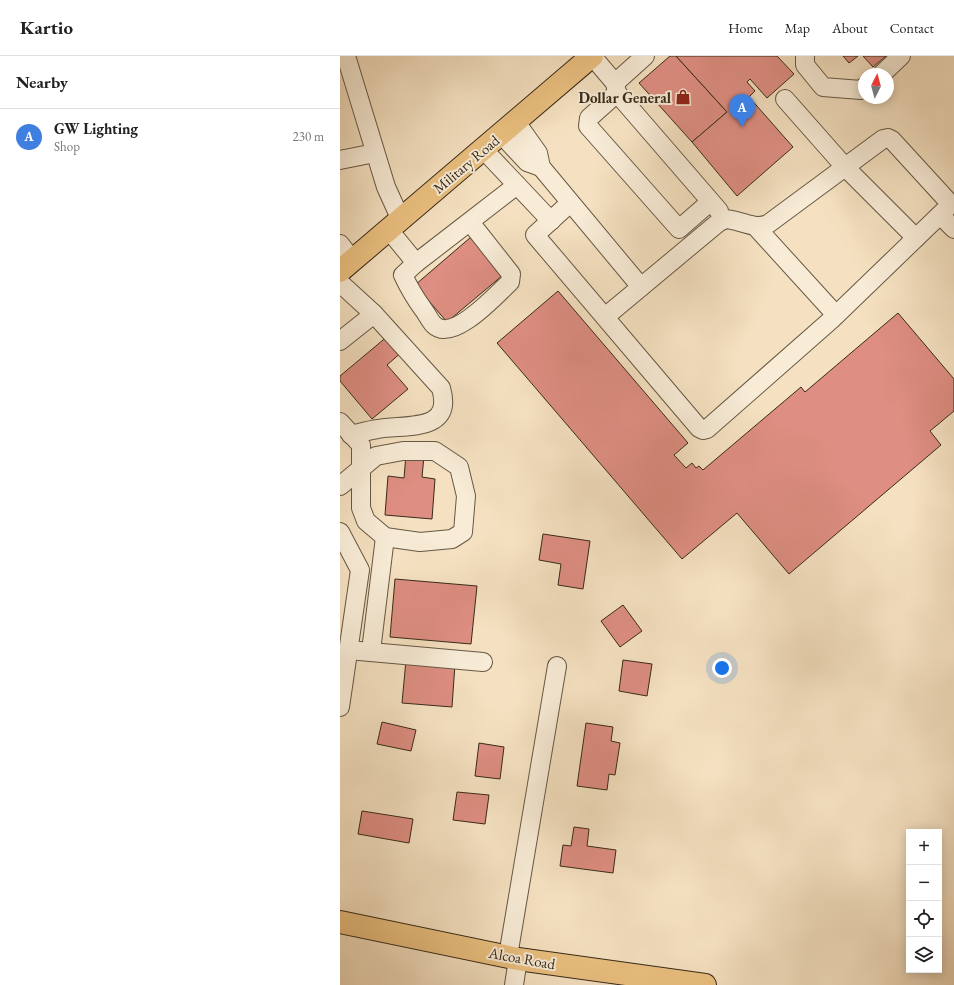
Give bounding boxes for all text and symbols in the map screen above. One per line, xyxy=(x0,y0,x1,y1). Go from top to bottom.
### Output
text: Kartio xyxy=(20,15,73,40)
text: Home xyxy=(728,19,763,37)
text: Map xyxy=(785,19,810,37)
text: About xyxy=(832,19,868,37)
text: Contact xyxy=(890,19,934,37)
north arrow xyxy=(858,68,894,104)
text: Nearby xyxy=(16,71,68,93)
place label: Dollar General xyxy=(578,88,672,107)
shop icon: Dollar General xyxy=(674,88,692,106)
pin: A xyxy=(729,94,755,127)
text: GW Lighting xyxy=(54,119,138,138)
text: A xyxy=(24,128,34,145)
text: 230 m xyxy=(293,128,324,145)
street label: Military Road xyxy=(429,130,503,197)
text: Shop xyxy=(54,138,80,155)
your location xyxy=(712,658,732,678)
map controls xyxy=(906,829,942,973)
button: + xyxy=(906,829,942,865)
button: − xyxy=(906,865,942,901)
button: locate xyxy=(906,901,942,937)
button: layers xyxy=(906,937,942,973)
street label: Alcoa Road xyxy=(486,943,557,973)

